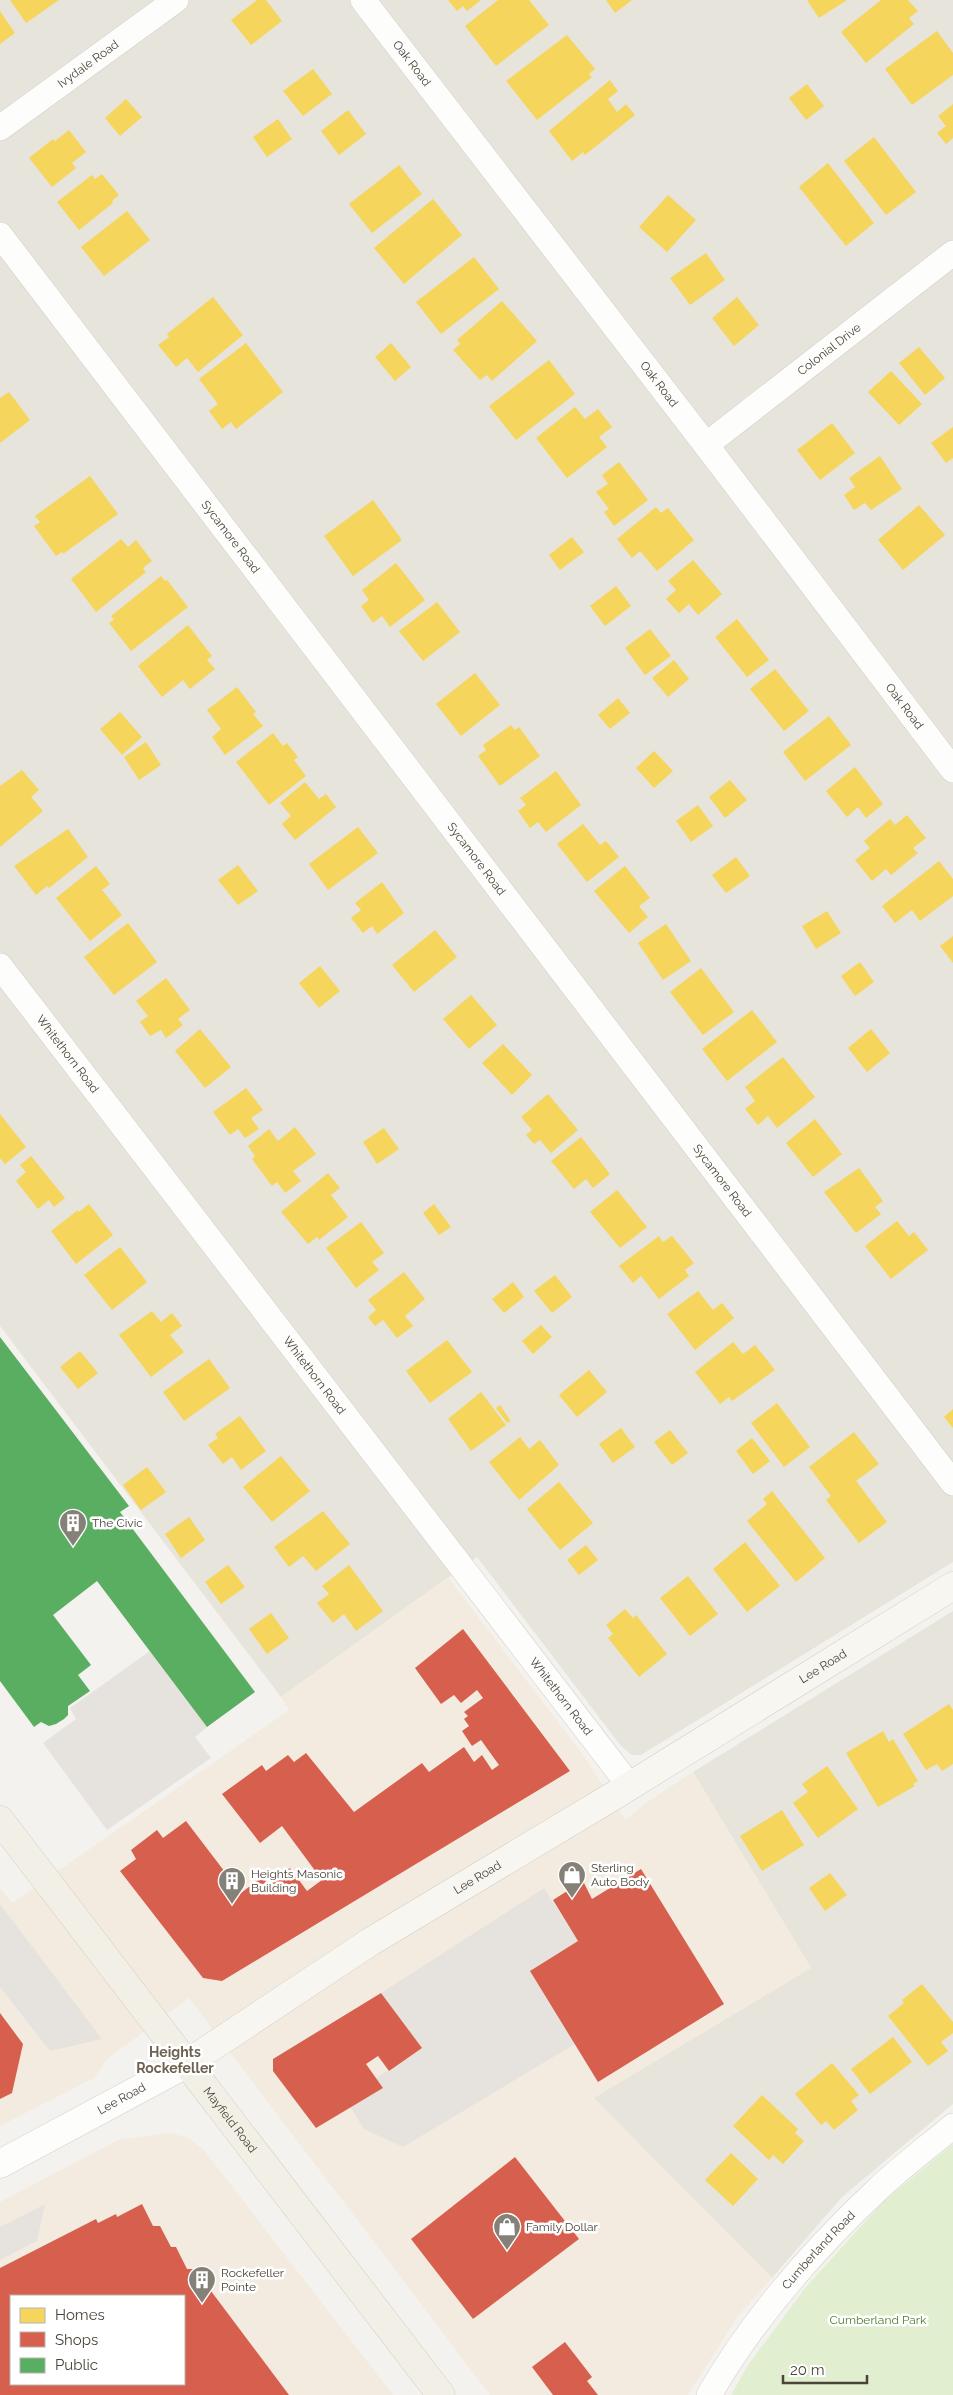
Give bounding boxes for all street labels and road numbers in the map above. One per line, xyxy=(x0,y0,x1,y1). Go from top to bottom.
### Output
street label: Ivydale Road xyxy=(55,37,121,91)
street label: Oak Road xyxy=(390,38,434,89)
street label: Colonial Drive xyxy=(795,320,864,378)
street label: Oak Road xyxy=(637,359,681,410)
street label: Sycamore Road xyxy=(198,498,263,576)
street label: Oak Road xyxy=(883,681,926,732)
street label: Sycamore Road xyxy=(444,820,509,898)
street label: Whitethorn Road xyxy=(33,1012,102,1096)
street label: Sycamore Road xyxy=(690,1142,754,1220)
street label: Whitethorn Road xyxy=(280,1334,349,1417)
street label: Lee Road xyxy=(797,1647,849,1686)
street label: Whitethorn Road xyxy=(527,1655,595,1738)
street label: Lee Road xyxy=(451,1858,504,1897)
street label: Lee Road xyxy=(95,2080,148,2117)
street label: Mayfield Road xyxy=(200,2084,260,2156)
street label: Cumberland Road xyxy=(779,2208,858,2292)

